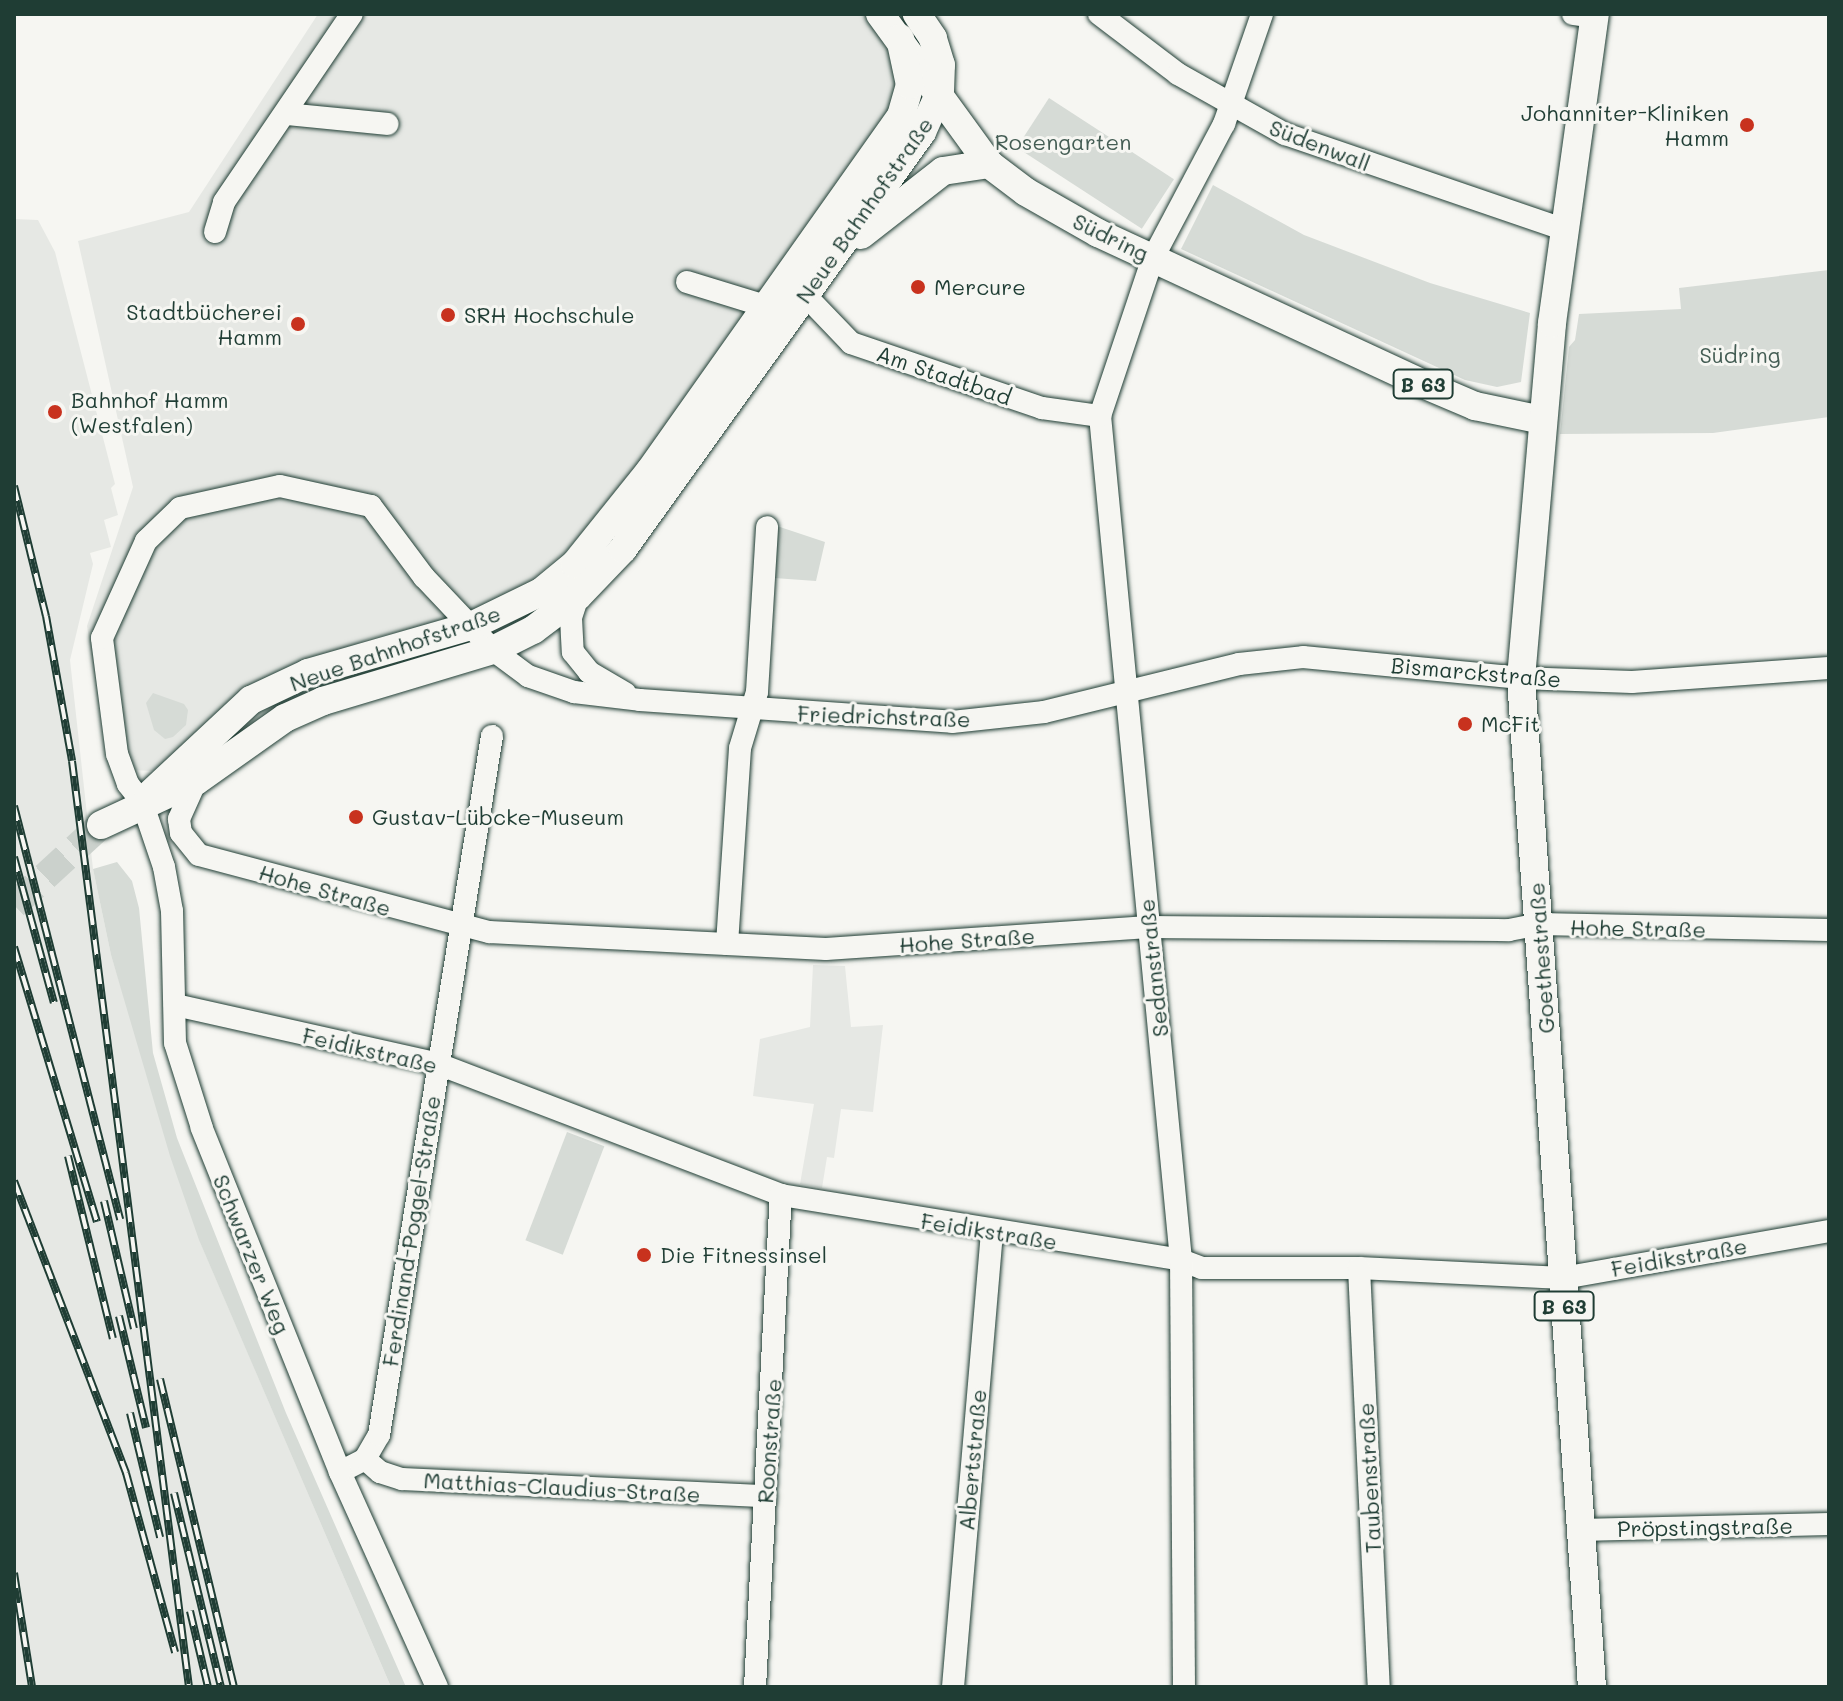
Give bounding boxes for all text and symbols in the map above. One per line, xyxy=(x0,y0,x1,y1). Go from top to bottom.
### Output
place label: Johanniter-Kliniken Hamm xyxy=(1521,99,1729,150)
street label: Neue Bahnhofstraße xyxy=(790,112,938,308)
street label: Südenwall xyxy=(1266,114,1374,176)
marker: Johanniter-Kliniken Hamm xyxy=(1736,114,1758,136)
park label: Rosengarten xyxy=(995,129,1131,155)
street label: Südring xyxy=(1069,207,1153,267)
place label: Mercure xyxy=(934,274,1026,300)
marker: Mercure xyxy=(909,278,927,296)
place label: Stadtbücherei Hamm xyxy=(126,298,282,350)
place label: SRH Hochschule xyxy=(464,302,634,328)
marker: SRH Hochschule xyxy=(439,306,457,324)
marker: Stadtbücherei Hamm xyxy=(289,315,307,333)
street label: Am Stadtbad xyxy=(873,340,1015,410)
park label: Südring xyxy=(1699,342,1781,368)
road number: B 63 xyxy=(1391,368,1455,400)
place label: Bahnhof Hamm (Westfalen) xyxy=(71,386,228,438)
marker: Bahnhof Hamm (Westfalen) xyxy=(46,403,64,421)
street label: Neue Bahnhofstraße xyxy=(286,600,504,696)
street label: Bismarckstraße xyxy=(1390,651,1562,693)
street label: Friedrichstraße xyxy=(797,700,971,732)
place label: McFit xyxy=(1481,711,1540,737)
marker: McFit xyxy=(1456,715,1474,733)
place label: Gustav-Lübcke-Museum xyxy=(372,804,624,830)
marker: Gustav-Lübcke-Museum xyxy=(347,808,365,826)
street label: Hohe Straße xyxy=(256,859,394,921)
street label: Goethestraße xyxy=(1523,882,1559,1034)
street label: Sedanstraße xyxy=(1133,898,1173,1038)
street label: Hohe Straße xyxy=(1570,914,1706,942)
street label: Hohe Straße xyxy=(898,922,1036,958)
street label: Feidikstraße xyxy=(300,1022,440,1078)
street label: Ferdinand-Poggel-Straße xyxy=(377,1094,445,1368)
street label: Schwarzer Weg xyxy=(208,1171,296,1337)
street label: Feidikstraße xyxy=(919,1207,1059,1255)
street label: Feidikstraße xyxy=(1609,1232,1749,1282)
place label: Die Fitnessinsel xyxy=(660,1242,827,1268)
marker: Die Fitnessinsel xyxy=(635,1246,653,1264)
road number: B 63 xyxy=(1532,1290,1596,1322)
street label: Roonstraße xyxy=(751,1378,787,1504)
street label: Albertstraße xyxy=(953,1388,991,1532)
street label: Taubenstraße xyxy=(1352,1402,1386,1554)
street label: Matthias-Claudius-Straße xyxy=(423,1467,701,1507)
street label: Pröpstingstraße xyxy=(1617,1512,1793,1542)

